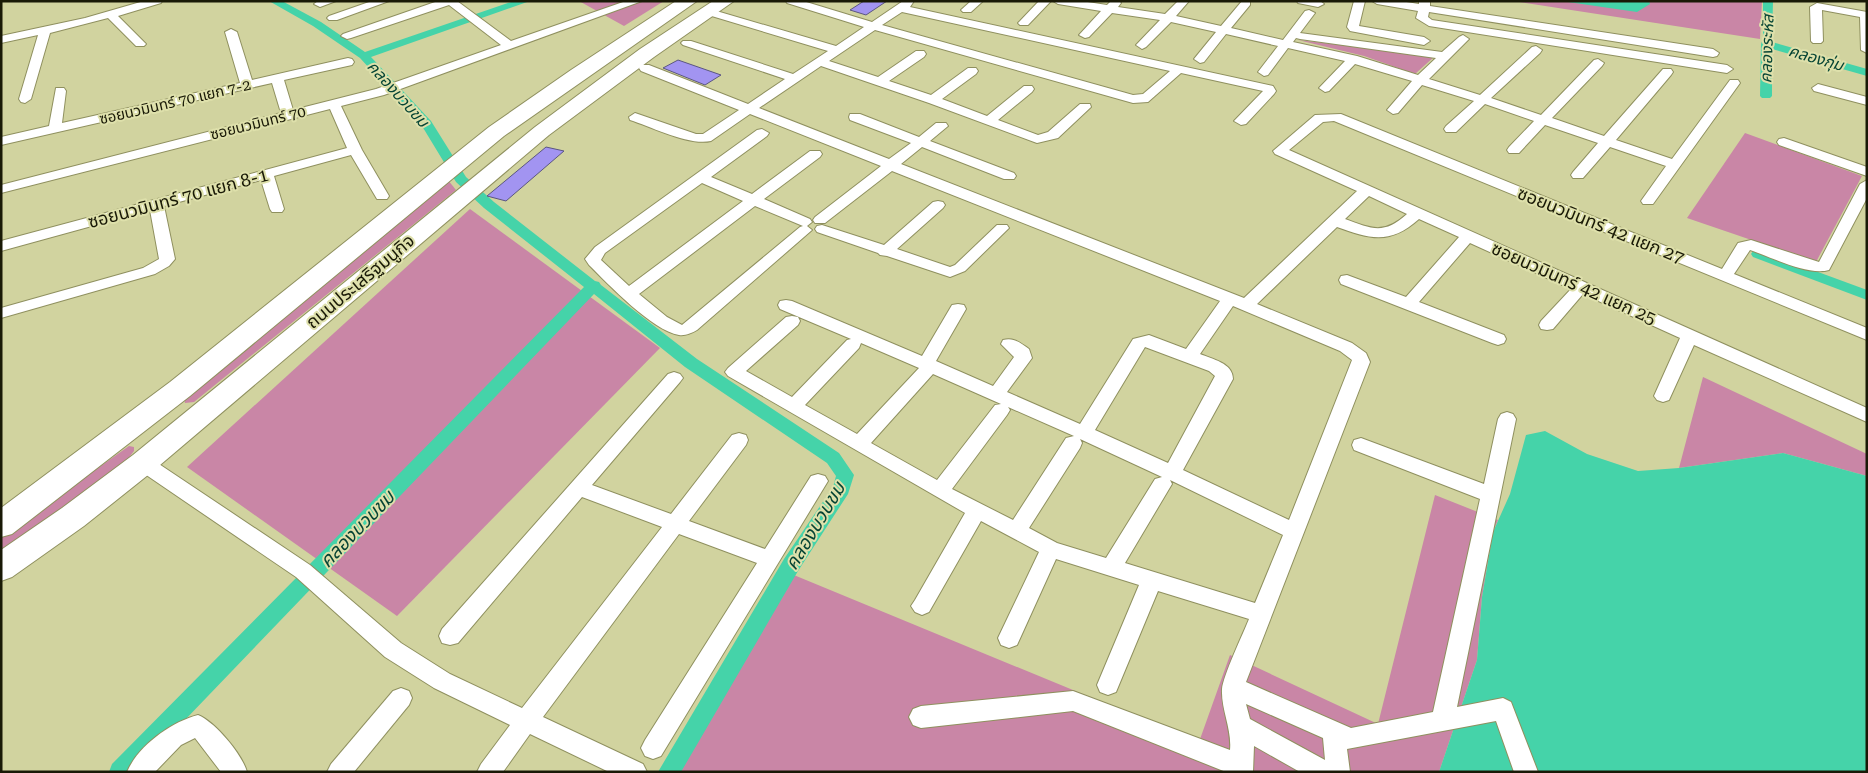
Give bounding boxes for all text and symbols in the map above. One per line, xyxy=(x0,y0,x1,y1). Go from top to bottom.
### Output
water label: คลองระหัส xyxy=(1756,13,1778,84)
water label: คลองกุ่ม xyxy=(1786,41,1847,76)
water label: คลองบวบขม xyxy=(363,57,433,132)
street label: ซอยนวมินทร์ 70 แยก 7-2 xyxy=(98,76,252,128)
street label: ซอยนวมินทร์ 70 xyxy=(208,102,308,144)
street label: ซอยนวมินทร์ 70 แยก 8-1 xyxy=(86,164,270,232)
street label: ซอยนวมินทร์ 42 แยก 27 xyxy=(1515,182,1687,268)
street label: ถนนประเสริฐมนูกิจ xyxy=(301,230,420,334)
street label: ซอยนวมินทร์ 42 แยก 25 xyxy=(1488,237,1660,329)
water label: คลองบวบขม xyxy=(780,477,851,574)
water label: คลองบวบขม xyxy=(315,485,400,572)

